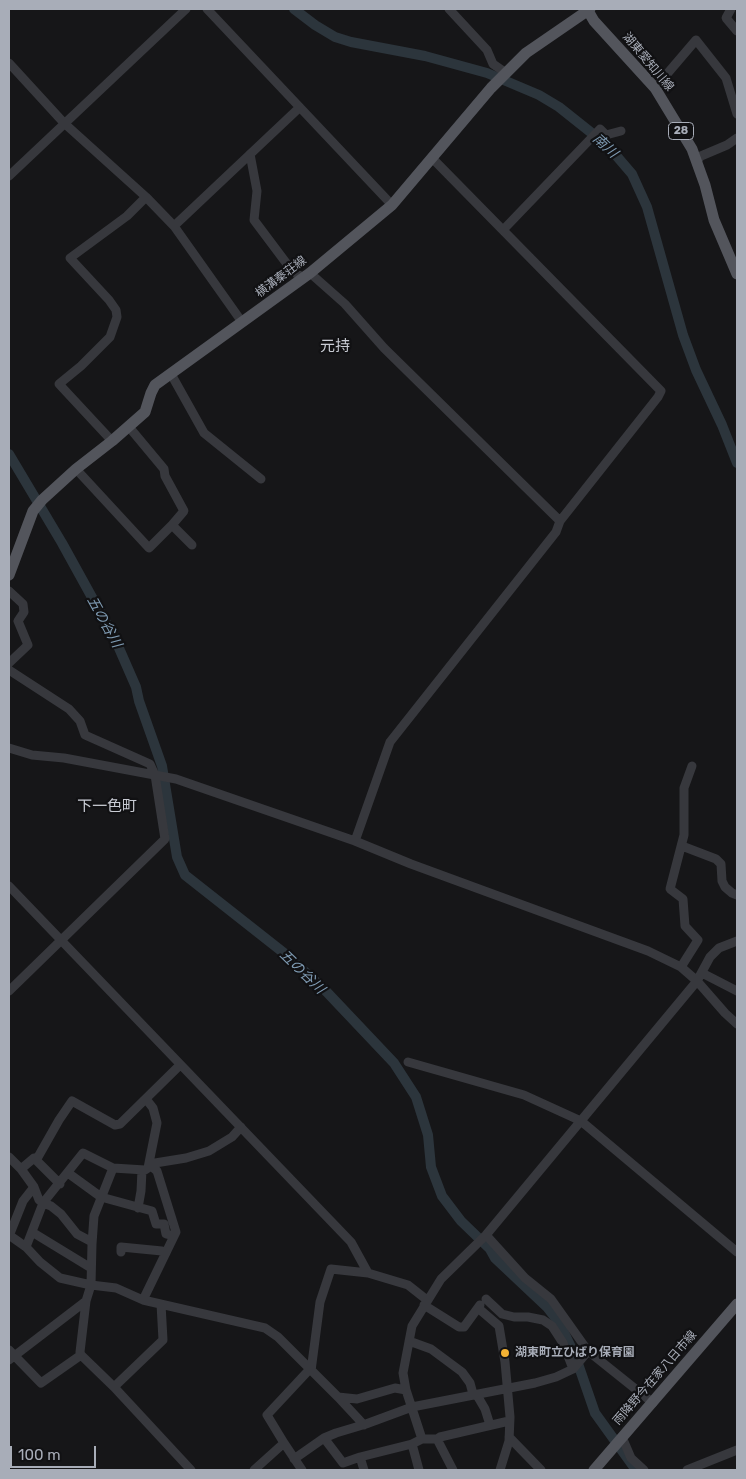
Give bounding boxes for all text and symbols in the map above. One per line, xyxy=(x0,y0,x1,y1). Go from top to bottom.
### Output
street label: 湖東愛知川線 xyxy=(619,30,677,94)
road number: 28 xyxy=(668,122,694,140)
water label: 南川 xyxy=(589,130,621,162)
street label: 横溝秦荘線 xyxy=(253,253,309,301)
district label: 元持 xyxy=(320,338,350,356)
water label: 五の谷川 xyxy=(83,593,125,651)
district label: 下一色町 xyxy=(77,798,137,816)
water label: 五の谷川 xyxy=(276,947,328,997)
street label: 雨降野今在家八日市線 xyxy=(610,1328,700,1428)
place label: 湖東町立ひばり保育園 xyxy=(515,1346,635,1360)
marker: 湖東町立ひばり保育園 xyxy=(499,1347,511,1359)
scale bar xyxy=(12,1436,99,1468)
text: 100 m xyxy=(18,1446,60,1464)

